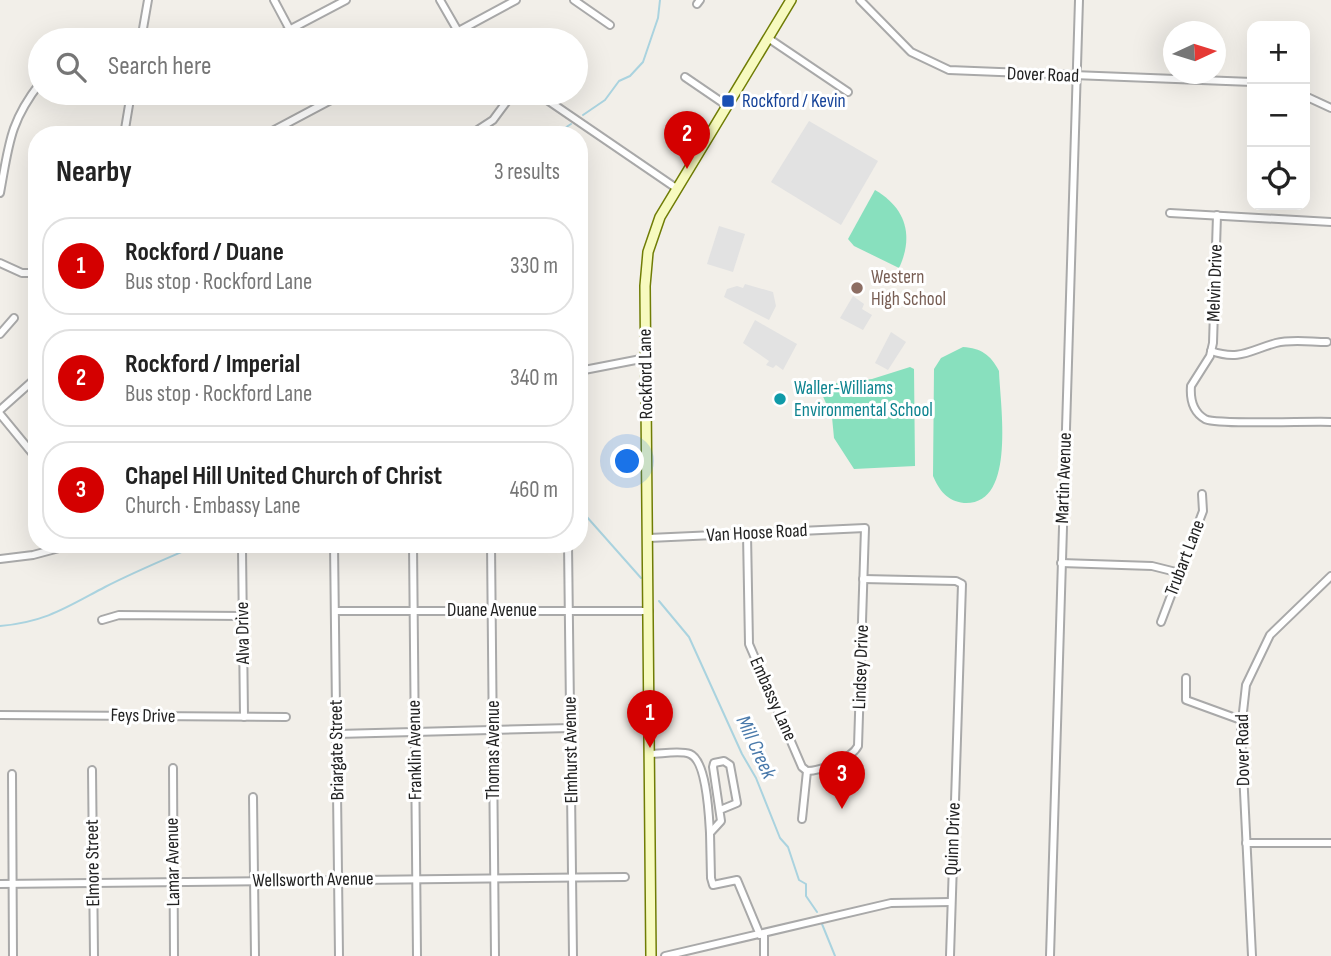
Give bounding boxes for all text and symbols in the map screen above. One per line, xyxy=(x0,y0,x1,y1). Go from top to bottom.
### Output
north arrow xyxy=(1163,21,1226,84)
map controls xyxy=(1247,21,1310,210)
button: + xyxy=(1247,21,1310,84)
search box xyxy=(28,28,588,105)
icon: search xyxy=(52,48,90,86)
text: Search here xyxy=(108,51,211,82)
street label: Dover Road xyxy=(1007,62,1079,88)
button: − xyxy=(1247,84,1310,147)
place label: Rockford / Kevin xyxy=(742,90,846,113)
marker: Rockford / Kevin xyxy=(720,93,736,109)
pin: 2 xyxy=(664,111,710,169)
button: locate xyxy=(1247,147,1310,210)
text: Nearby xyxy=(56,154,132,190)
text: 3 results xyxy=(494,158,560,186)
text: Rockford / Duane xyxy=(125,237,284,268)
street label: Melvin Drive xyxy=(1202,244,1228,322)
text: 1 xyxy=(76,252,86,280)
text: 330 m xyxy=(510,252,558,280)
place label: Western High School xyxy=(871,266,946,311)
text: Bus stop · Rockford Lane xyxy=(125,268,312,296)
marker: Western High School xyxy=(849,280,865,296)
street label: Rockford Lane xyxy=(634,329,658,419)
text: Rockford / Imperial xyxy=(125,349,300,380)
text: 2 xyxy=(76,364,86,392)
text: 340 m xyxy=(510,364,558,392)
place label: Waller-Williams Environmental School xyxy=(794,377,933,422)
text: Bus stop · Rockford Lane xyxy=(125,380,312,408)
marker: Waller-Williams Environmental School xyxy=(772,391,788,407)
street label: Martin Avenue xyxy=(1051,432,1077,524)
your location xyxy=(610,444,644,478)
text: Chapel Hill United Church of Christ xyxy=(125,461,442,492)
text: 3 xyxy=(76,476,86,504)
text: 460 m xyxy=(510,476,558,504)
text: Church · Embassy Lane xyxy=(125,492,301,520)
street label: Trubart Lane xyxy=(1160,517,1210,599)
street label: Van Hoose Road xyxy=(706,519,808,547)
street label: Duane Avenue xyxy=(447,599,537,622)
street label: Alva Drive xyxy=(231,602,255,665)
street label: Lindsey Drive xyxy=(848,624,874,710)
street label: Embassy Lane xyxy=(744,654,802,744)
pin: 1 xyxy=(627,690,673,748)
street label: Elmhurst Avenue xyxy=(559,696,583,804)
street label: Briargate Street xyxy=(325,699,349,801)
street label: Franklin Avenue xyxy=(403,700,427,800)
street label: Thomas Avenue xyxy=(482,700,505,800)
street label: Feys Drive xyxy=(110,704,176,728)
water label: Mill Creek xyxy=(731,711,782,784)
street label: Dover Road xyxy=(1231,714,1255,786)
pin: 3 xyxy=(819,751,865,809)
street label: Quinn Drive xyxy=(940,802,966,876)
street label: Lamar Avenue xyxy=(161,817,185,907)
street label: Elmore Street xyxy=(81,819,105,907)
street label: Wellsworth Avenue xyxy=(252,867,374,893)

